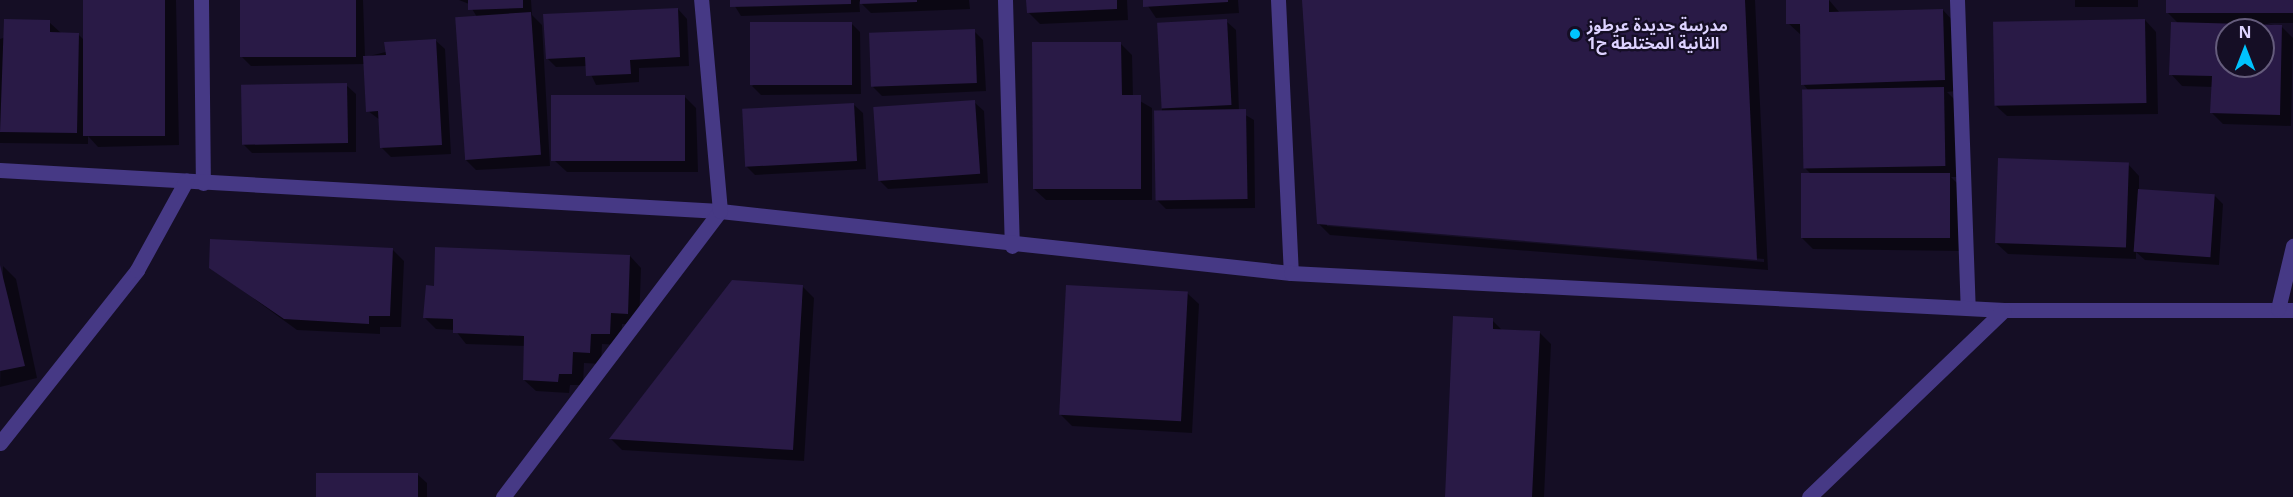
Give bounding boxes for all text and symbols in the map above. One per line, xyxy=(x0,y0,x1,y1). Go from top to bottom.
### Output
place label: مدرسة جديدة عرطوز الثانية المختلطة ح1 xyxy=(1587,15,1728,53)
north arrow xyxy=(2215,18,2275,78)
text: N xyxy=(2238,21,2252,43)
marker: مدرسة جديدة عرطوز الثانية المختلطة ح1 xyxy=(1568,27,1582,41)

